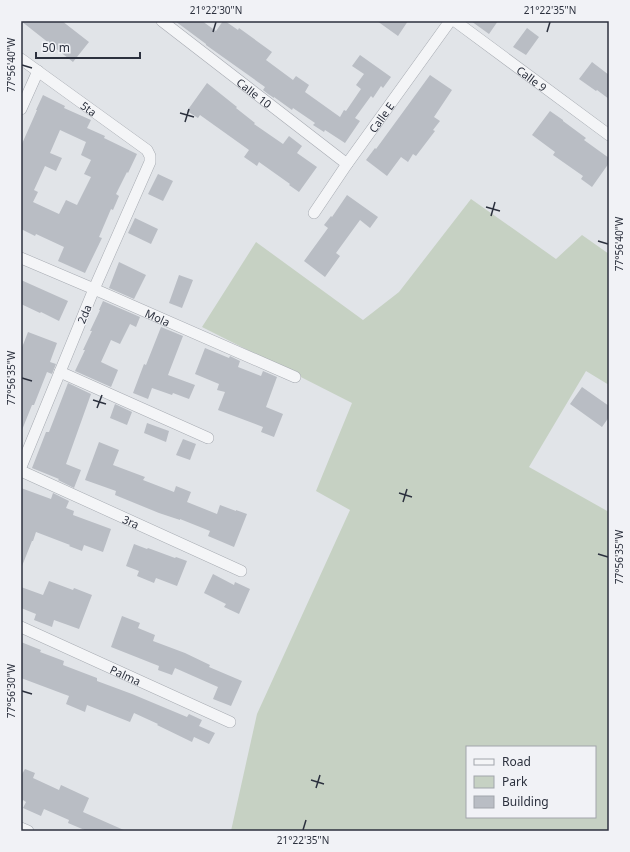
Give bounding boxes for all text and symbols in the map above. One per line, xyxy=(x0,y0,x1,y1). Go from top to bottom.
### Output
text: 21°22'30"N xyxy=(190,3,242,17)
text: 21°22'35"N xyxy=(524,3,576,17)
scale bar xyxy=(36,34,140,60)
text: 77°56'40"W xyxy=(4,37,18,92)
text: 50 m xyxy=(42,39,70,56)
street label: Calle 9 xyxy=(514,62,550,94)
street label: Calle 10 xyxy=(234,74,275,111)
street label: 5ta xyxy=(78,97,100,119)
street label: Calle E xyxy=(365,99,397,135)
text: 77°56'40"W xyxy=(612,216,626,271)
street label: 2da xyxy=(73,302,95,326)
street label: Mola xyxy=(143,305,173,329)
text: 77°56'35"W xyxy=(4,350,18,405)
street label: 3ra xyxy=(120,511,142,531)
text: 77°56'35"W xyxy=(612,529,626,584)
street label: Palma xyxy=(108,661,143,688)
text: 77°56'30"W xyxy=(4,663,18,718)
legend xyxy=(466,746,596,818)
text: Road xyxy=(502,753,531,770)
text: Park xyxy=(502,773,528,790)
text: Building xyxy=(502,793,549,810)
text: 21°22'35"N xyxy=(277,833,329,847)

